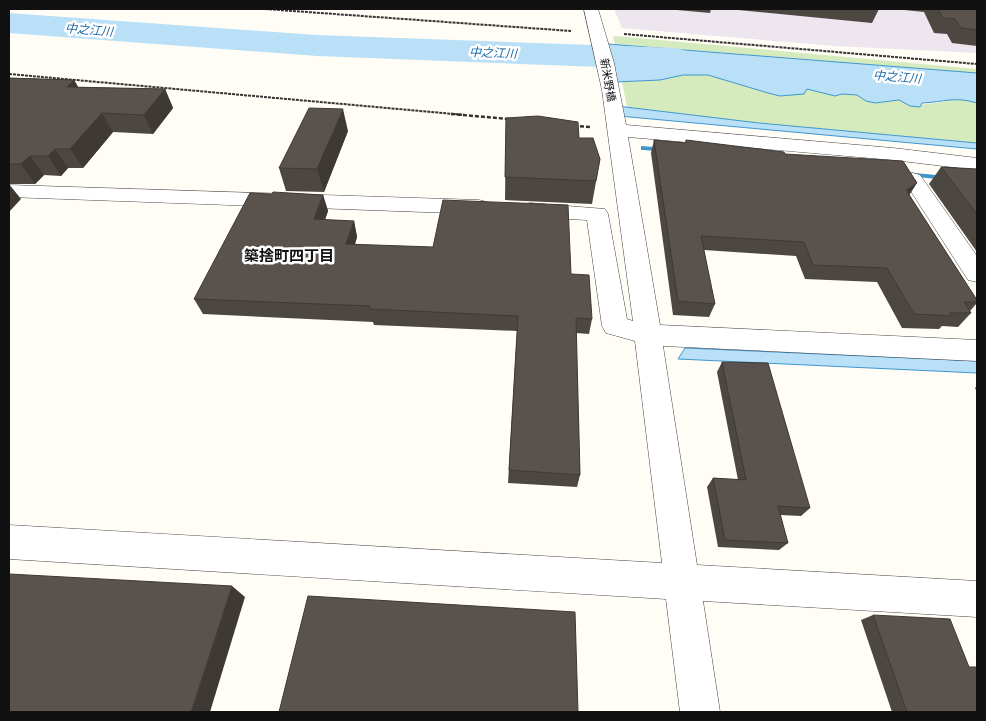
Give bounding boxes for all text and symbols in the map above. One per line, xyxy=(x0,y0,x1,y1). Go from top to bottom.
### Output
water label: 中之江川 xyxy=(64,21,116,39)
water label: 中之江川 xyxy=(469,45,519,61)
street label: 新米野橋 xyxy=(598,57,618,103)
water label: 中之江川 xyxy=(872,68,924,86)
district label: 築捨町四丁目 xyxy=(244,247,334,264)

